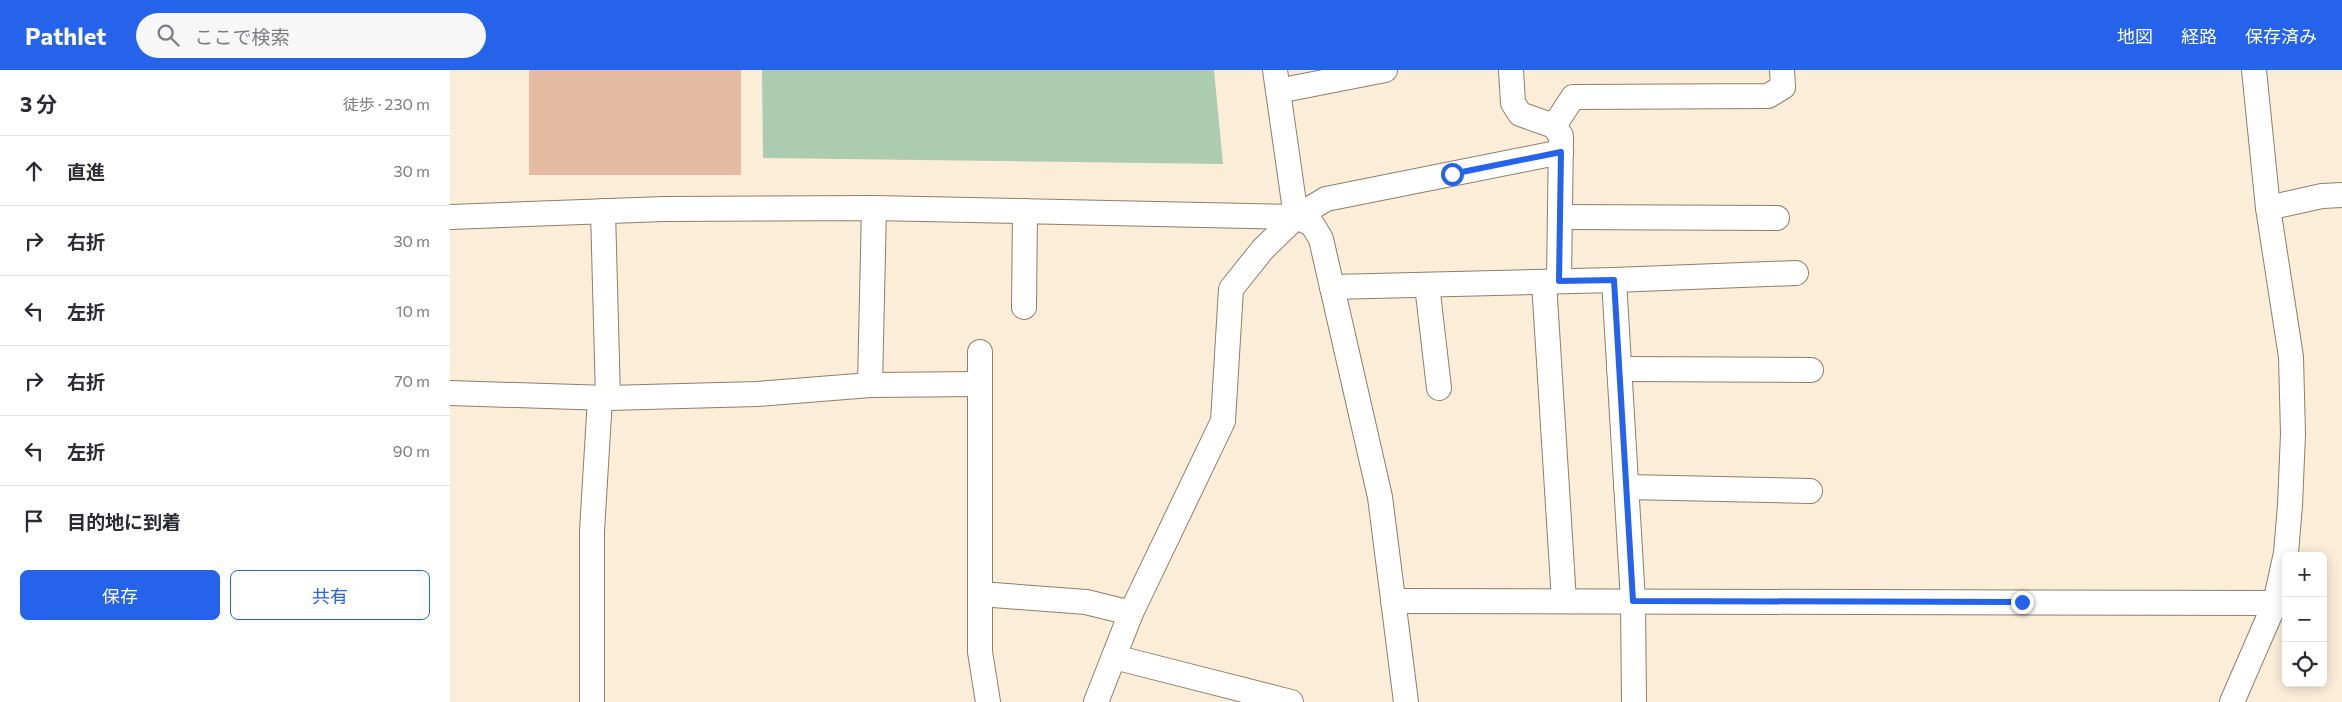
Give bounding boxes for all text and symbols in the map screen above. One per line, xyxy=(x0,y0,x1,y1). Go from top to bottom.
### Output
search box xyxy=(136,13,486,58)
text: Pathlet xyxy=(25,21,106,50)
icon: search xyxy=(154,21,182,49)
text: ここで検索 xyxy=(194,25,290,48)
text: 地図 xyxy=(2117,25,2153,47)
text: 経路 xyxy=(2181,25,2217,47)
text: 保存済み xyxy=(2245,25,2317,47)
text: 3 分 xyxy=(20,91,57,116)
text: 徒歩 · 230 m xyxy=(343,94,430,113)
icon: ahead xyxy=(20,157,48,185)
text: 直進 xyxy=(67,160,105,183)
text: 30 m xyxy=(393,161,430,180)
route start xyxy=(1441,163,1464,186)
icon: right xyxy=(20,227,48,255)
text: 右折 xyxy=(67,230,105,253)
text: 30 m xyxy=(393,231,430,250)
icon: left xyxy=(20,297,48,325)
text: 左折 xyxy=(67,300,105,323)
text: 10 m xyxy=(396,301,430,320)
icon: right xyxy=(20,367,48,395)
text: 右折 xyxy=(67,370,105,393)
text: 70 m xyxy=(394,371,430,390)
icon: left xyxy=(20,437,48,465)
text: 左折 xyxy=(67,440,105,463)
text: 90 m xyxy=(393,441,430,460)
icon: arrive xyxy=(20,507,48,535)
text: 目的地に到着 xyxy=(67,510,181,533)
map controls xyxy=(2282,552,2327,687)
button: + xyxy=(2282,552,2327,597)
button: 保存 xyxy=(20,570,220,620)
button: 共有 xyxy=(230,570,430,620)
route end xyxy=(2011,591,2034,614)
button: − xyxy=(2282,597,2327,642)
button: locate xyxy=(2282,642,2327,687)

